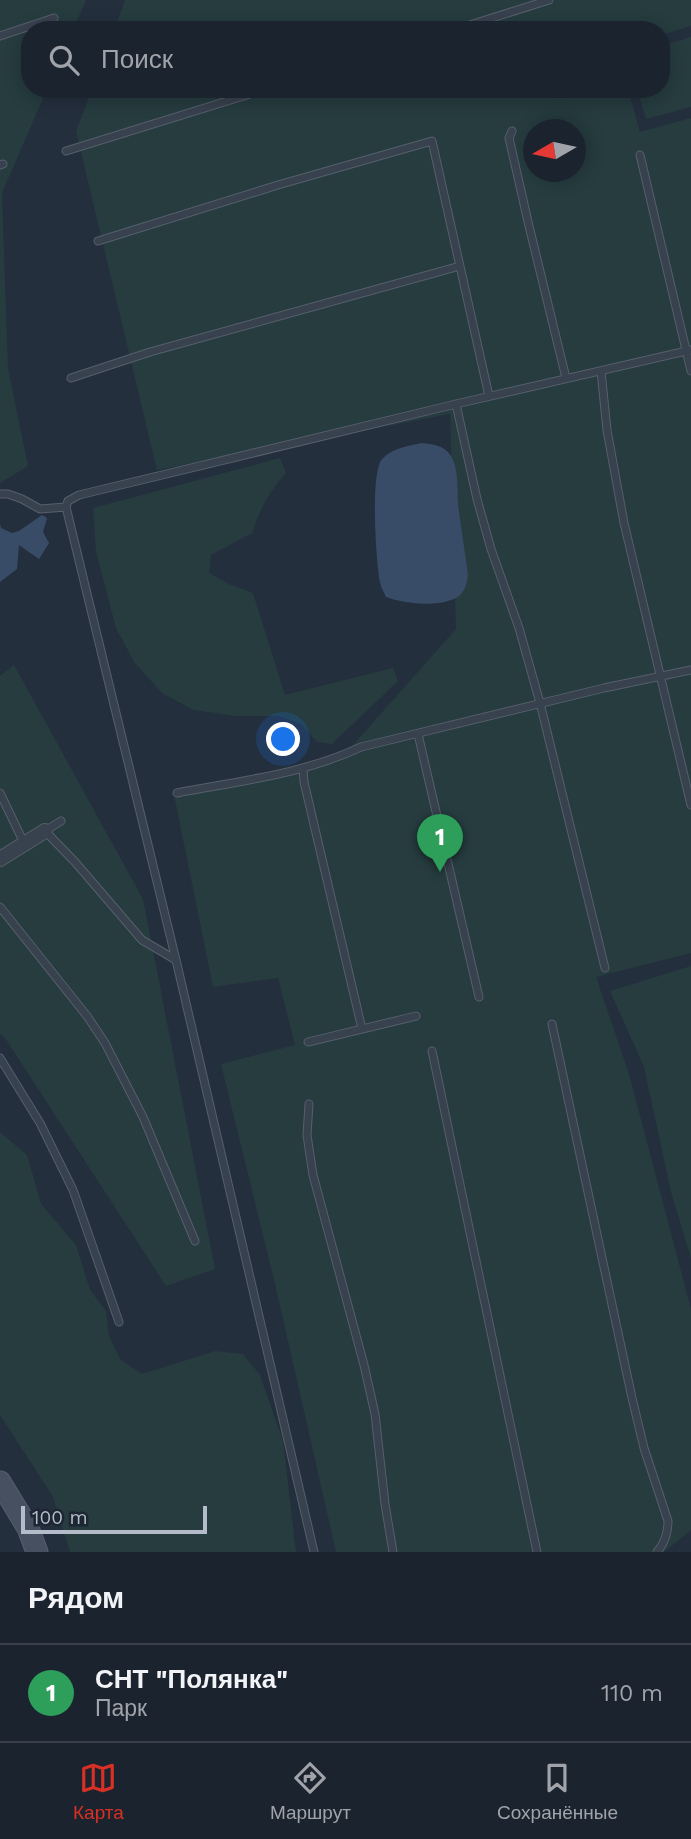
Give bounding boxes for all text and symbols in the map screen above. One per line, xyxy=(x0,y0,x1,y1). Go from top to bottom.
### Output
search box xyxy=(21,21,670,98)
icon: search xyxy=(45,41,83,79)
text: Поиск xyxy=(101,44,173,74)
north arrow xyxy=(523,119,586,182)
your location xyxy=(266,722,300,756)
pin: 1 xyxy=(417,814,463,872)
scale bar xyxy=(21,1503,206,1535)
text: 100 m xyxy=(32,1506,88,1529)
text: Рядом xyxy=(28,1580,124,1615)
text: СНТ "Полянка" xyxy=(95,1664,288,1694)
text: 1 xyxy=(46,1680,56,1707)
text: 110 m xyxy=(601,1680,663,1707)
text: Парк xyxy=(95,1695,147,1722)
tab: Карта xyxy=(73,1759,124,1824)
tab: Маршрут xyxy=(270,1759,351,1824)
tab: Сохранённые xyxy=(497,1759,618,1824)

